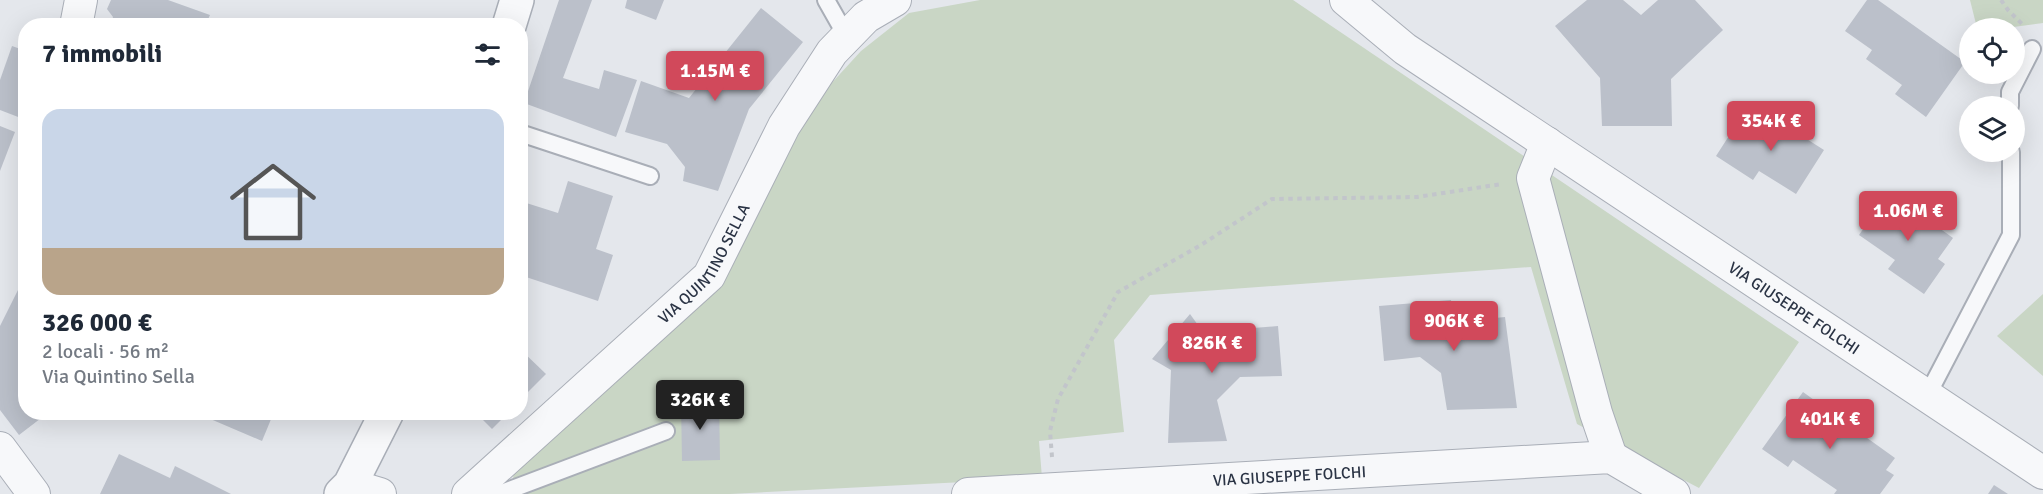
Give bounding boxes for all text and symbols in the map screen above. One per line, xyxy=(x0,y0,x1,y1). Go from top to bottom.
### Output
map controls xyxy=(1959,18,2025,162)
button: locate xyxy=(1959,18,2025,84)
text: 7 immobili xyxy=(42,38,162,70)
icon: filters xyxy=(471,38,504,71)
pin: 1.15M € xyxy=(660,51,770,102)
text: 1.15M € xyxy=(680,58,750,83)
button: layers xyxy=(1959,96,2025,162)
pin: 354K € xyxy=(1722,101,1820,152)
text: 354K € xyxy=(1741,108,1801,133)
icon: home xyxy=(219,148,327,256)
pin: 1.06M € xyxy=(1853,191,1963,242)
text: 1.06M € xyxy=(1873,198,1943,223)
street label: VIA QUINTINO SELLA xyxy=(654,200,755,328)
street label: VIA GIUSEPPE FOLCHI xyxy=(1724,258,1863,359)
pin: 906K € xyxy=(1405,301,1503,352)
text: 326 000 € xyxy=(42,307,152,339)
text: 906K € xyxy=(1424,308,1484,333)
pin: 826K € xyxy=(1163,323,1261,374)
text: 826K € xyxy=(1182,330,1242,355)
text: 2 locali · 56 m² xyxy=(42,339,169,364)
text: Via Quintino Sella xyxy=(42,364,195,389)
pin: 326K € xyxy=(651,380,749,431)
text: 326K € xyxy=(670,387,730,412)
pin: 401K € xyxy=(1781,399,1879,450)
text: 401K € xyxy=(1800,406,1860,431)
street label: VIA GIUSEPPE FOLCHI xyxy=(1212,462,1367,491)

